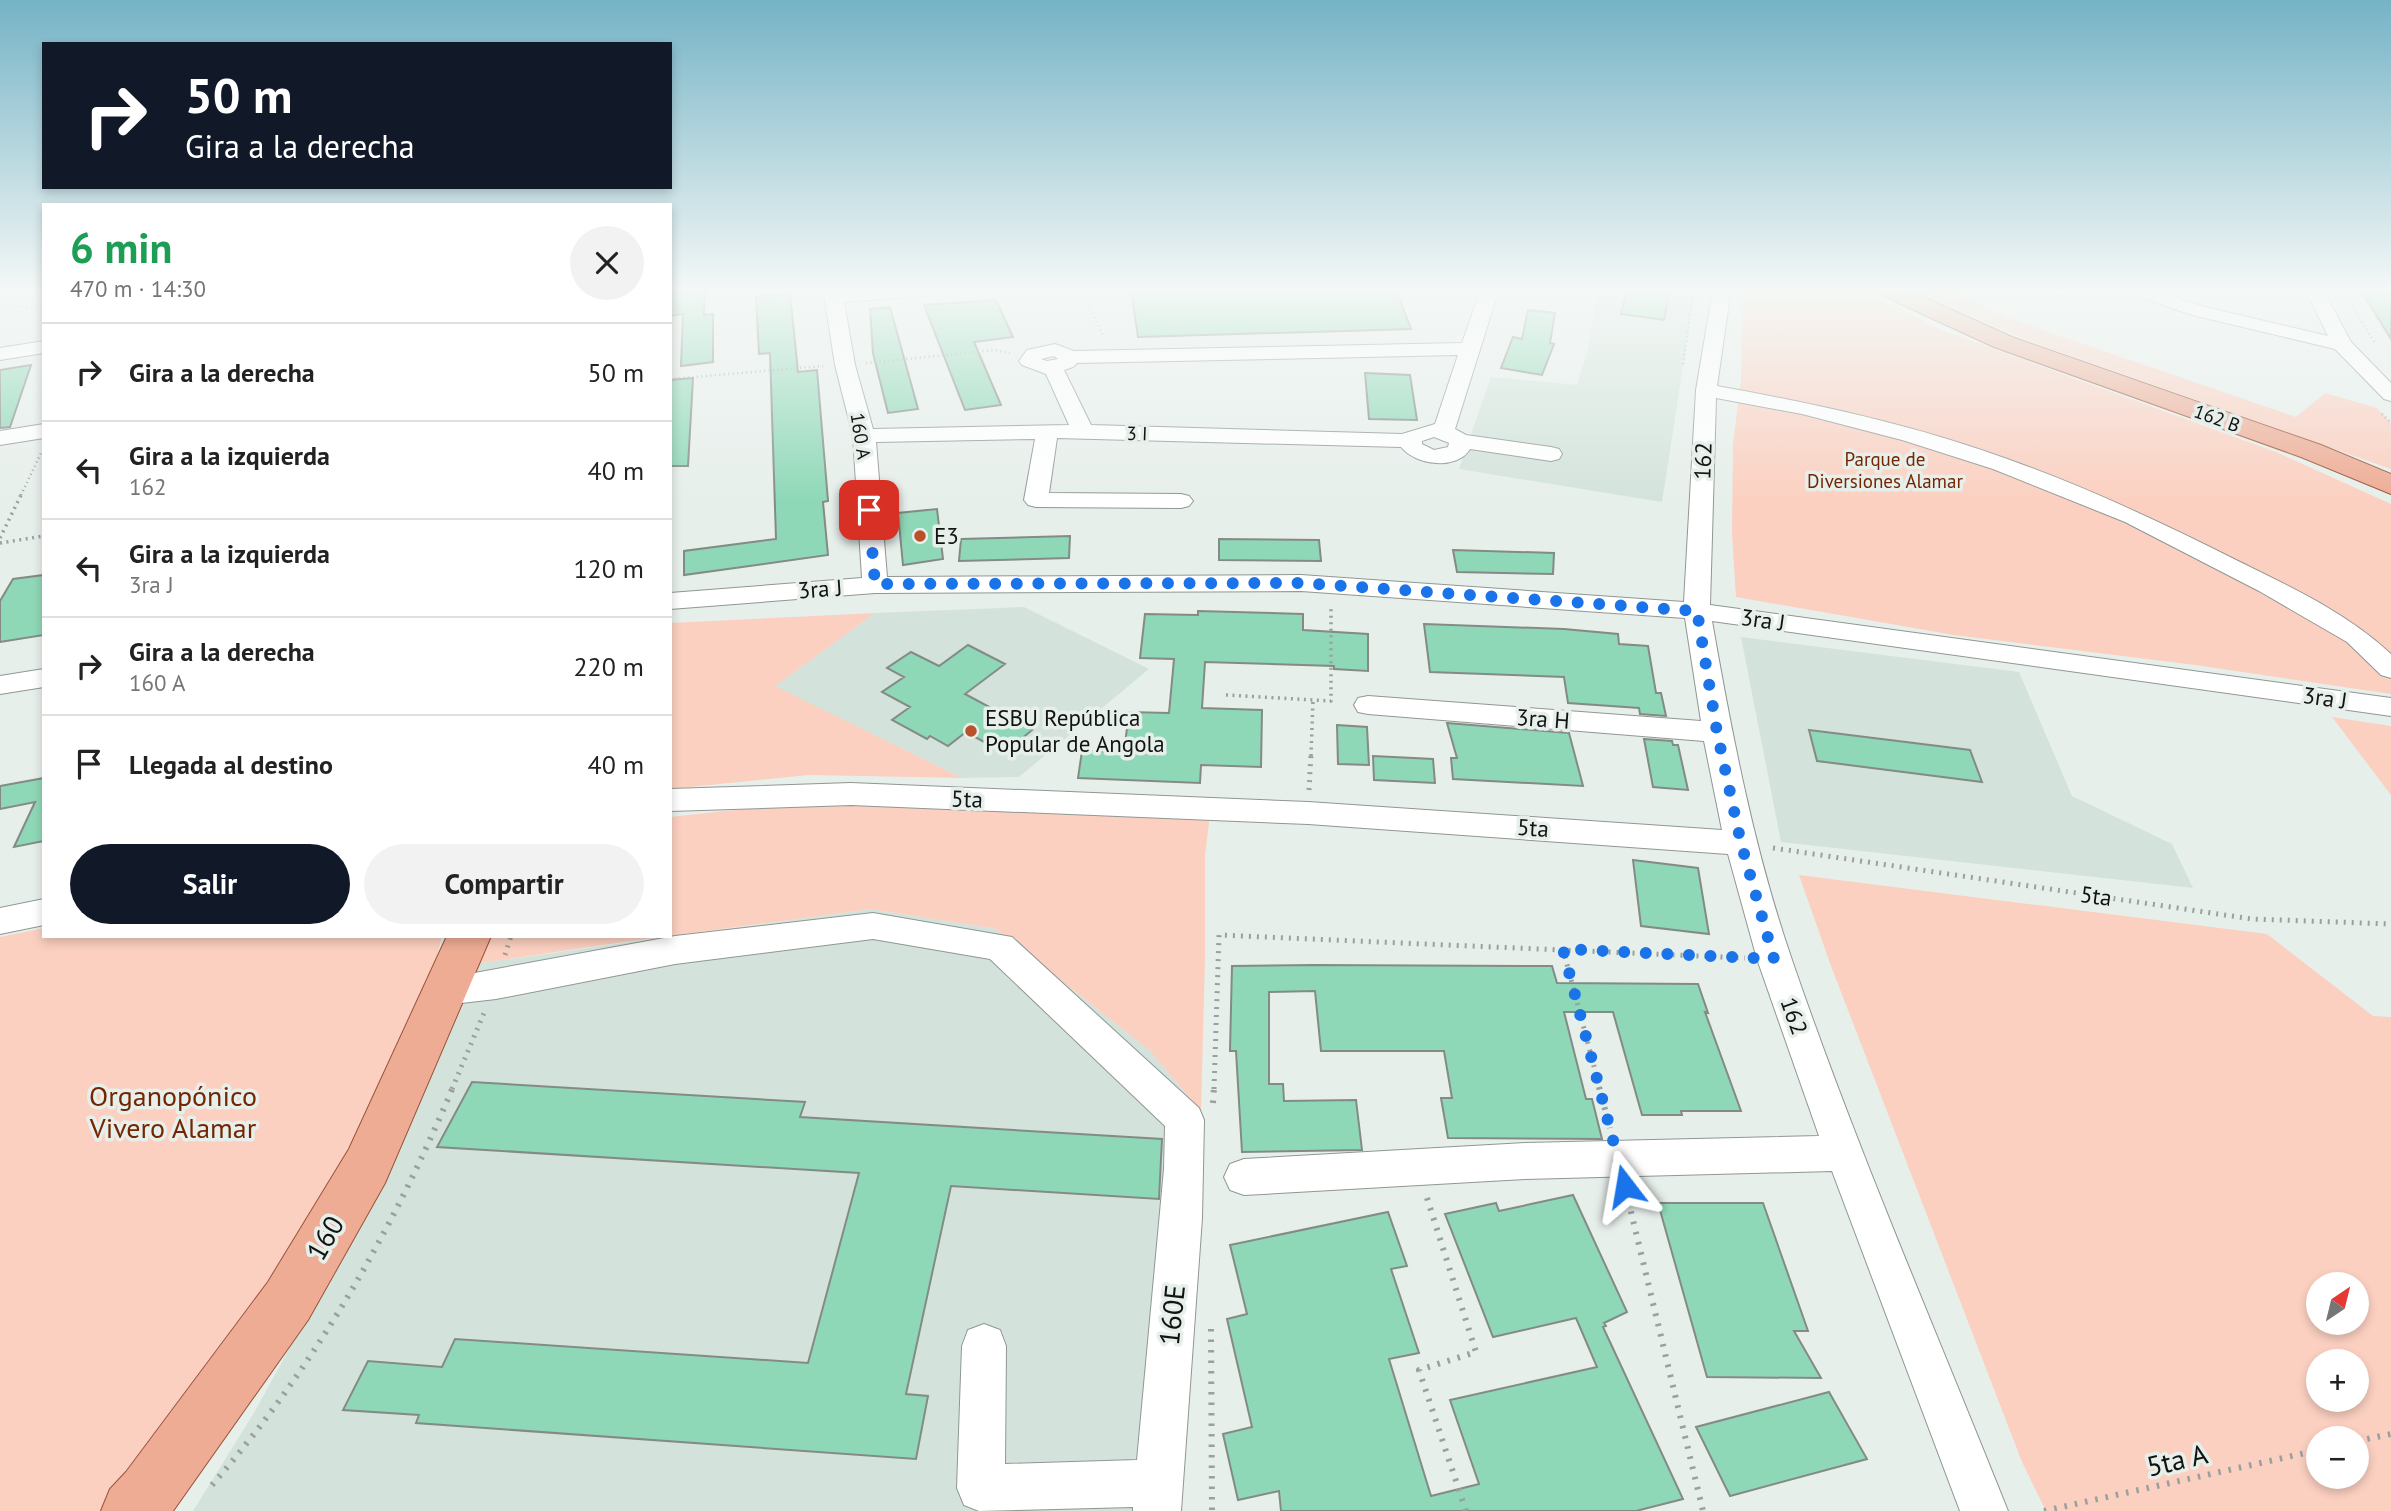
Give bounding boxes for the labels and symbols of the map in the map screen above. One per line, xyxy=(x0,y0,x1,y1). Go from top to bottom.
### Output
street label: 162 B xyxy=(2191,399,2243,437)
street label: 160 A xyxy=(845,411,877,461)
street label: 3 I xyxy=(1126,421,1148,445)
street label: 162 xyxy=(1687,442,1718,480)
park label: Parque de Diversiones Alamar xyxy=(1807,447,1963,493)
pin xyxy=(839,480,899,540)
place label: E3 xyxy=(934,521,959,550)
marker: E3 xyxy=(912,528,928,544)
street label: 3ra J xyxy=(797,572,843,605)
street label: 3ra J xyxy=(1739,602,1787,637)
street label: 3ra J xyxy=(2301,680,2349,715)
street label: 3ra H xyxy=(1515,702,1571,735)
place label: ESBU República Popular de Angola xyxy=(985,703,1165,758)
marker: ESBU República Popular de Angola xyxy=(963,723,979,739)
street label: 5ta xyxy=(951,783,983,814)
street label: 5ta xyxy=(1516,812,1550,843)
street label: 5ta xyxy=(2078,879,2114,912)
street label: 162 xyxy=(1774,993,1815,1038)
park label: Organopónico Vivero Alamar xyxy=(89,1077,257,1146)
position arrow xyxy=(1588,1149,1662,1223)
street label: 160 xyxy=(297,1209,352,1267)
north arrow xyxy=(2306,1272,2370,1335)
street label: 160E xyxy=(1150,1283,1193,1347)
street label: 5ta A xyxy=(2143,1434,2212,1484)

